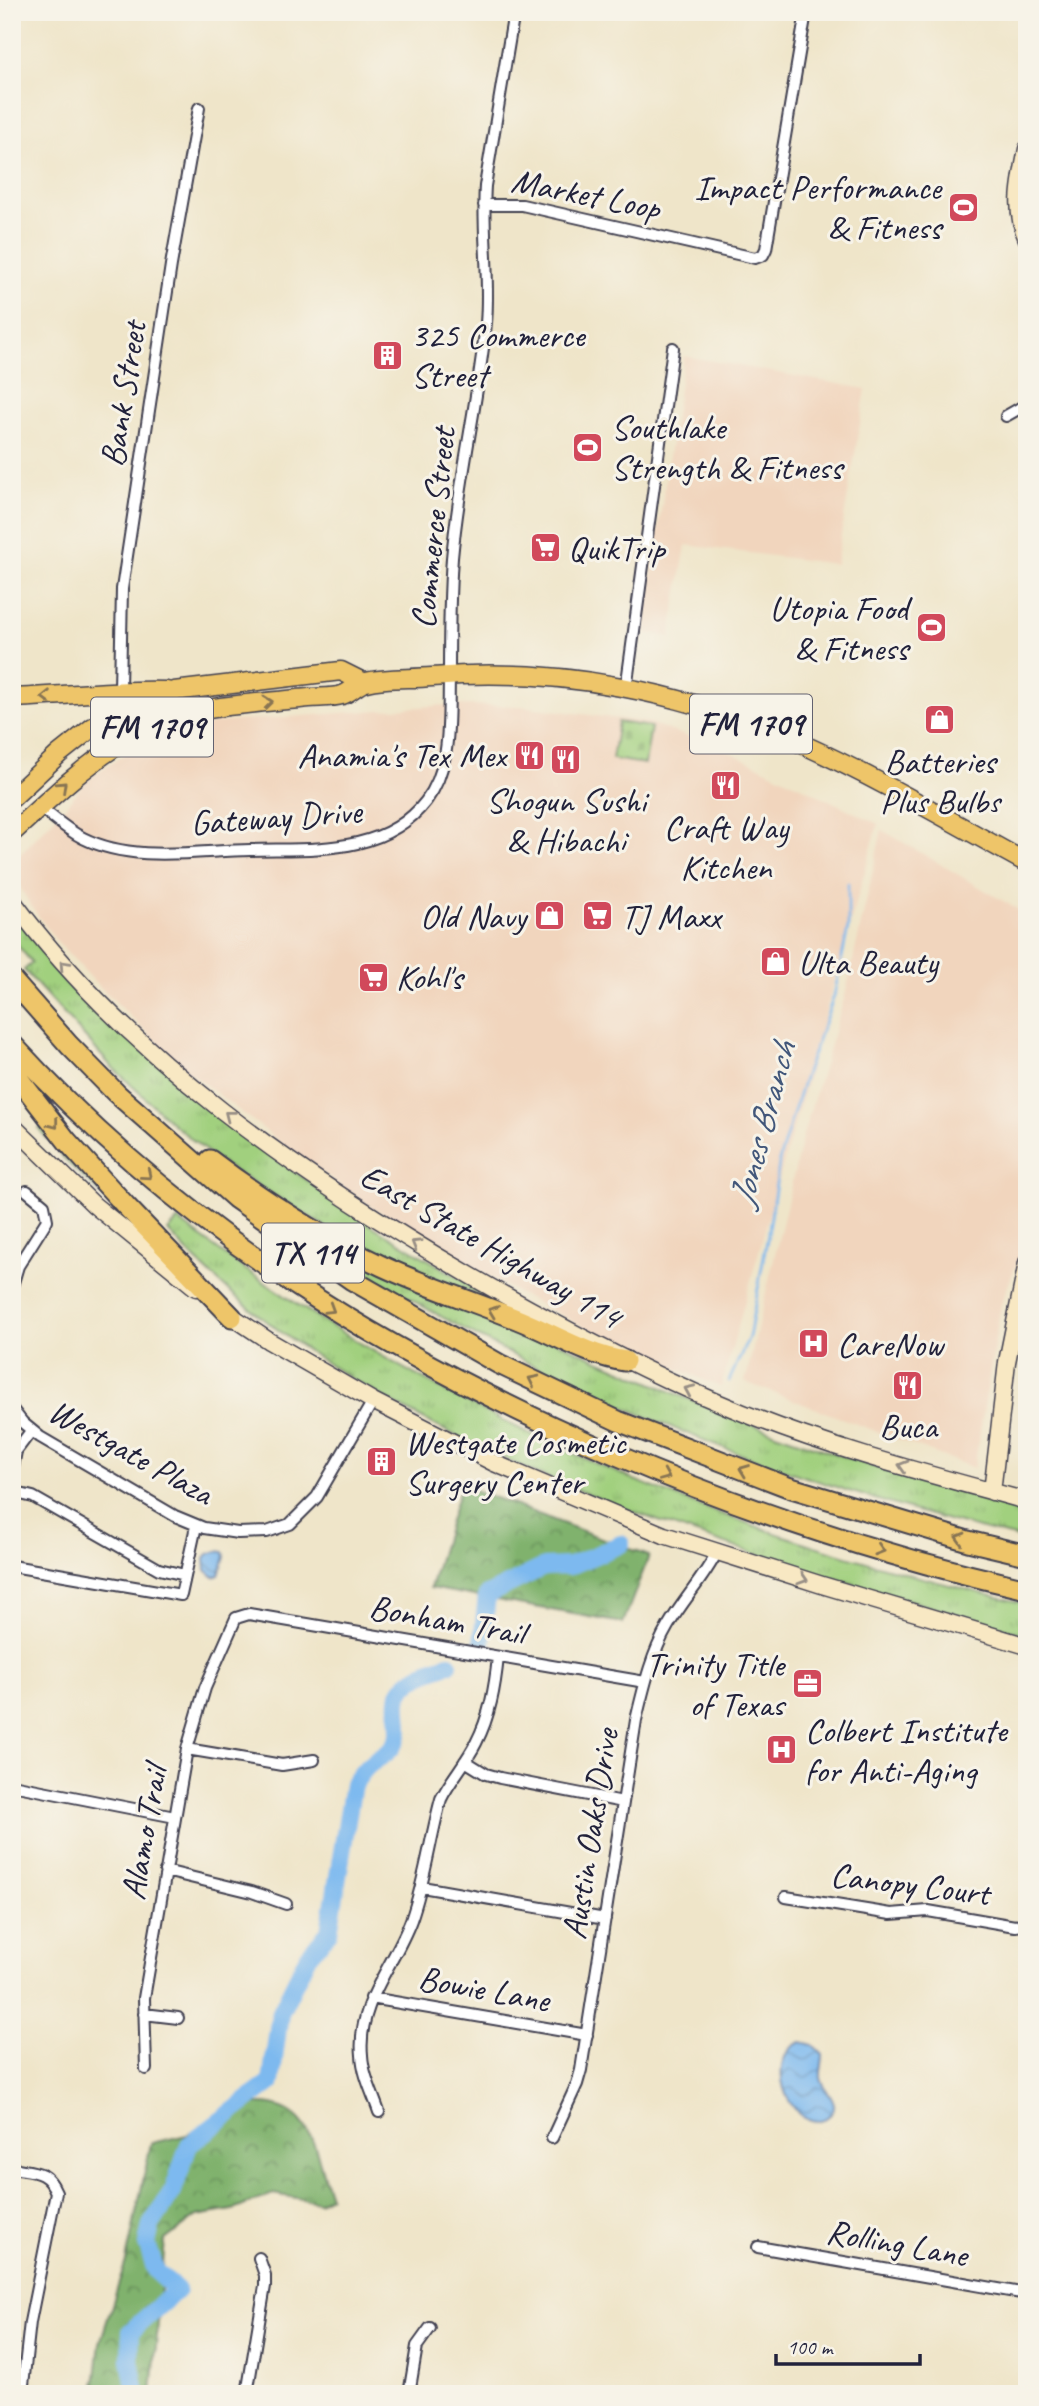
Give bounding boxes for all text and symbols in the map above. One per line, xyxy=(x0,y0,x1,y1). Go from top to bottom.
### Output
street label: Market Loop xyxy=(508,158,666,231)
place label: Impact Performance & Fitness xyxy=(694,165,944,250)
sports icon: Impact Performance & Fitness xyxy=(947,190,981,224)
place label: 325 Commerce Street xyxy=(411,313,587,398)
street label: Bank Street xyxy=(89,315,157,470)
building icon: 325 Commerce Street xyxy=(371,338,405,372)
place label: Southlake Strength & Fitness xyxy=(611,405,845,490)
street label: Commerce Street xyxy=(400,422,466,631)
sports icon: Southlake Strength & Fitness xyxy=(571,430,605,464)
place label: QuikTrip xyxy=(568,526,667,571)
supermarket icon: QuikTrip xyxy=(528,531,562,565)
place label: Utopia Food & Fitness xyxy=(769,586,913,671)
sports icon: Utopia Food & Fitness xyxy=(914,611,948,645)
one-way arrow xyxy=(40,689,51,704)
road number: FM 1709 xyxy=(690,694,812,754)
one-way arrow xyxy=(263,695,274,710)
road number: FM 1709 xyxy=(91,698,213,756)
shop icon: Batteries Plus Bulbs xyxy=(923,703,957,737)
place label: Anamia's Tex Mex xyxy=(298,733,509,778)
restaurant icon: Anamia's Tex Mex xyxy=(512,738,546,772)
place label: Batteries Plus Bulbs xyxy=(880,739,1003,824)
restaurant icon: Shogun Sushi & Hibachi xyxy=(549,742,583,776)
restaurant icon: Craft Way Kitchen xyxy=(709,769,743,803)
place label: Shogun Sushi & Hibachi xyxy=(486,778,651,863)
one-way arrow xyxy=(54,782,67,795)
street label: Gateway Drive xyxy=(189,788,365,845)
place label: Craft Way Kitchen xyxy=(664,805,790,890)
place label: Old Navy xyxy=(420,894,529,939)
place label: TJ Maxx xyxy=(621,894,724,939)
shop icon: Old Navy xyxy=(532,899,566,933)
supermarket icon: TJ Maxx xyxy=(581,899,615,933)
place label: Ulta Beauty xyxy=(798,940,940,985)
shop icon: Ulta Beauty xyxy=(758,945,792,979)
place label: Kohl's xyxy=(396,955,465,1000)
one-way arrow xyxy=(60,960,72,973)
supermarket icon: Kohl's xyxy=(356,960,390,994)
water label: Jones Branch xyxy=(717,1035,807,1214)
one-way arrow xyxy=(224,1110,236,1123)
one-way arrow xyxy=(46,1116,59,1128)
street label: East State Highway 114 xyxy=(352,1153,632,1341)
one-way arrow xyxy=(139,1166,152,1179)
road number: TX 114 xyxy=(262,1224,364,1282)
one-way arrow xyxy=(411,1239,424,1252)
one-way arrow xyxy=(323,1300,336,1313)
one-way arrow xyxy=(488,1305,500,1319)
place label: CareNow xyxy=(837,1322,946,1367)
hospital icon: CareNow xyxy=(797,1327,831,1361)
restaurant icon: Buca xyxy=(891,1368,925,1402)
one-way arrow xyxy=(528,1375,540,1389)
one-way arrow xyxy=(684,1384,696,1398)
street label: Westgate Plaza xyxy=(41,1388,223,1516)
place label: Buca xyxy=(879,1404,939,1449)
place label: Westgate Cosmetic Surgery Center xyxy=(405,1420,627,1505)
building icon: Westgate Cosmetic Surgery Center xyxy=(365,1445,399,1479)
one-way arrow xyxy=(898,1459,910,1474)
one-way arrow xyxy=(738,1464,750,1478)
one-way arrow xyxy=(658,1468,670,1482)
one-way arrow xyxy=(955,1532,967,1547)
one-way arrow xyxy=(874,1542,886,1557)
one-way arrow xyxy=(796,1571,808,1585)
street label: Bonham Trail xyxy=(366,1584,534,1657)
place label: Trinity Title of Texas xyxy=(646,1642,787,1727)
office icon: Trinity Title of Texas xyxy=(790,1667,824,1701)
place label: Colbert Institute for Anti-Aging xyxy=(805,1708,1009,1793)
street label: Austin Oaks Drive xyxy=(551,1723,629,1942)
hospital icon: Colbert Institute for Anti-Aging xyxy=(765,1733,799,1767)
street label: Alamo Trail xyxy=(110,1757,179,1903)
street label: Canopy Court xyxy=(828,1852,995,1916)
street label: Bowie Lane xyxy=(415,1955,555,2023)
street label: Rolling Lane xyxy=(823,2208,974,2278)
scale bar xyxy=(776,2322,920,2366)
text: 100 m xyxy=(787,2334,834,2360)

